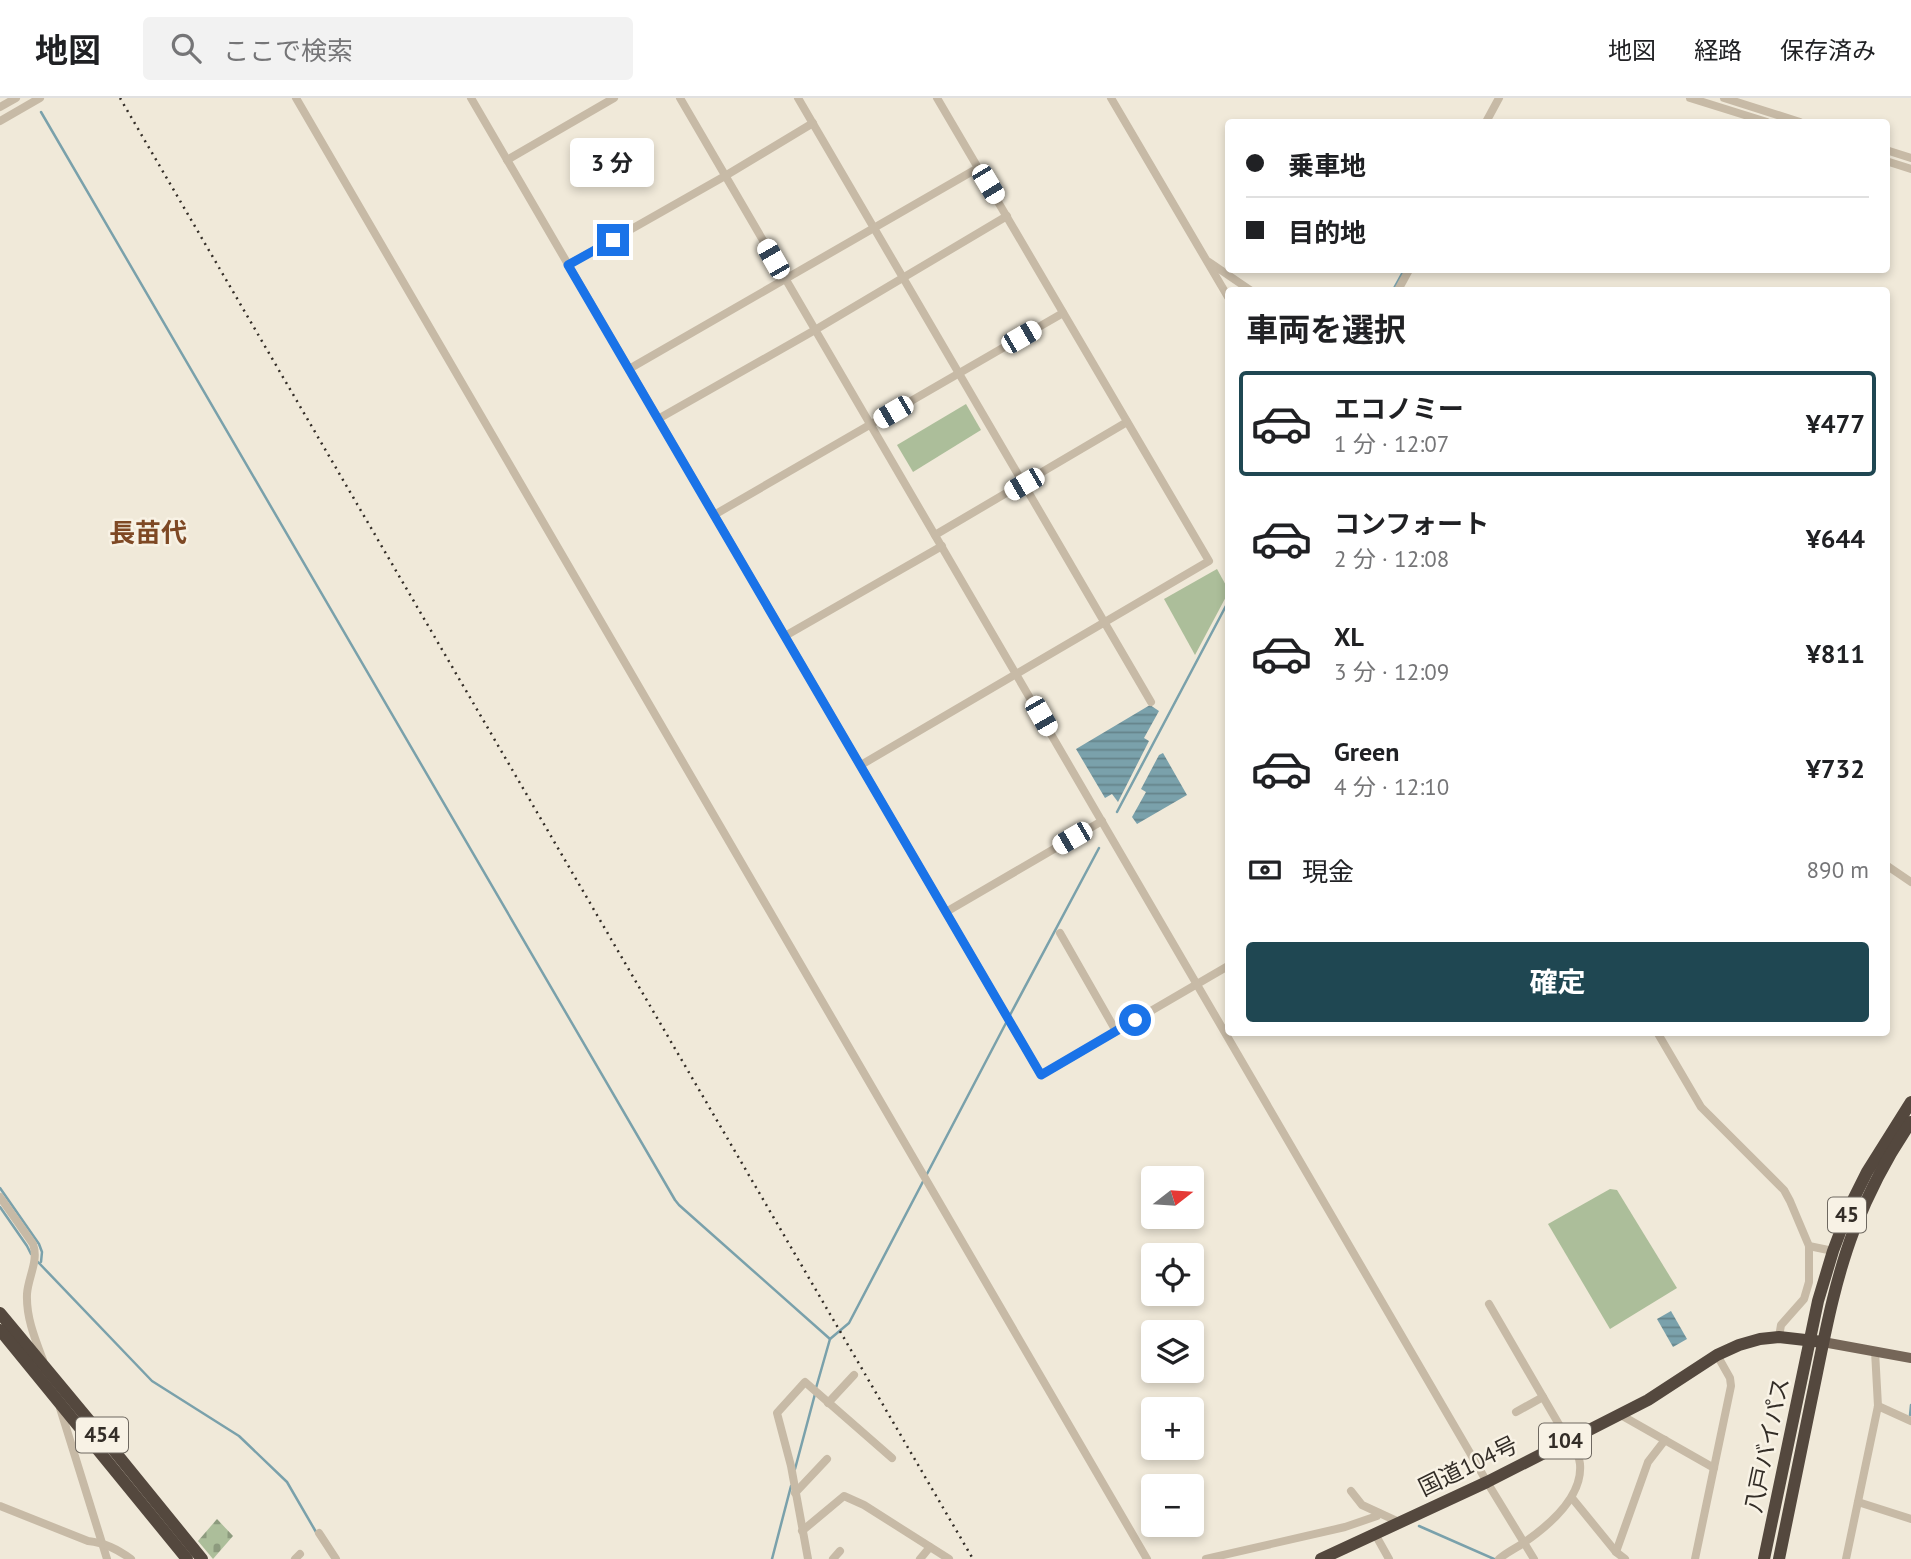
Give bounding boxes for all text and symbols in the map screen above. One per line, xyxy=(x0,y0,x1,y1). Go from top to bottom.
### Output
search box xyxy=(143,17,633,80)
text: 地図 xyxy=(35,28,101,71)
icon: search xyxy=(167,29,205,67)
text: ここで検索 xyxy=(223,34,353,67)
text: 地図 xyxy=(1608,35,1656,66)
text: 経路 xyxy=(1694,35,1742,66)
text: 保存済み xyxy=(1780,35,1876,66)
callout: 3 分 xyxy=(571,138,655,188)
text: 3 分 xyxy=(591,148,633,177)
text: 乗車地 xyxy=(1288,149,1366,182)
car xyxy=(969,161,1008,207)
text: 目的地 xyxy=(1288,216,1366,249)
route end xyxy=(597,224,629,256)
car xyxy=(754,236,793,282)
text: 車両を選択 xyxy=(1246,308,1406,350)
car xyxy=(998,317,1045,357)
car xyxy=(870,392,917,432)
icon: car xyxy=(1250,392,1313,455)
text: エコノミー xyxy=(1334,392,1464,425)
text: ¥477 xyxy=(1806,407,1865,440)
text: 1 分 · 12:07 xyxy=(1334,429,1449,458)
car xyxy=(1001,464,1048,504)
icon: car xyxy=(1250,507,1313,570)
text: コンフォート xyxy=(1334,507,1489,540)
district label: 長苗代 xyxy=(109,516,187,549)
text: ¥644 xyxy=(1806,522,1865,555)
text: 2 分 · 12:08 xyxy=(1334,544,1449,573)
text: XL xyxy=(1334,620,1364,653)
icon: car xyxy=(1250,622,1313,685)
text: ¥811 xyxy=(1806,637,1865,670)
text: 3 分 · 12:09 xyxy=(1334,657,1449,686)
car xyxy=(1022,693,1061,739)
text: Green xyxy=(1334,735,1399,768)
icon: car xyxy=(1250,737,1313,800)
text: ¥732 xyxy=(1806,752,1865,785)
text: 4 分 · 12:10 xyxy=(1334,772,1449,801)
car xyxy=(1049,818,1096,858)
icon: cash xyxy=(1246,851,1284,889)
text: 現金 xyxy=(1302,855,1354,888)
text: 890 m xyxy=(1807,855,1869,884)
button: 確定 xyxy=(1246,942,1869,1022)
route start xyxy=(1119,1004,1151,1036)
north arrow xyxy=(1141,1166,1204,1228)
map controls xyxy=(1141,1166,1204,1537)
road number: 45 xyxy=(1828,1198,1866,1232)
button: locate xyxy=(1141,1243,1204,1306)
button: layers xyxy=(1141,1320,1204,1383)
street label: 八戸バイパス xyxy=(1738,1375,1795,1515)
button: + xyxy=(1141,1397,1204,1460)
road number: 454 xyxy=(76,1418,128,1452)
road number: 104 xyxy=(1539,1424,1591,1458)
street label: 国道104号 xyxy=(1414,1429,1522,1502)
button: − xyxy=(1141,1474,1204,1537)

